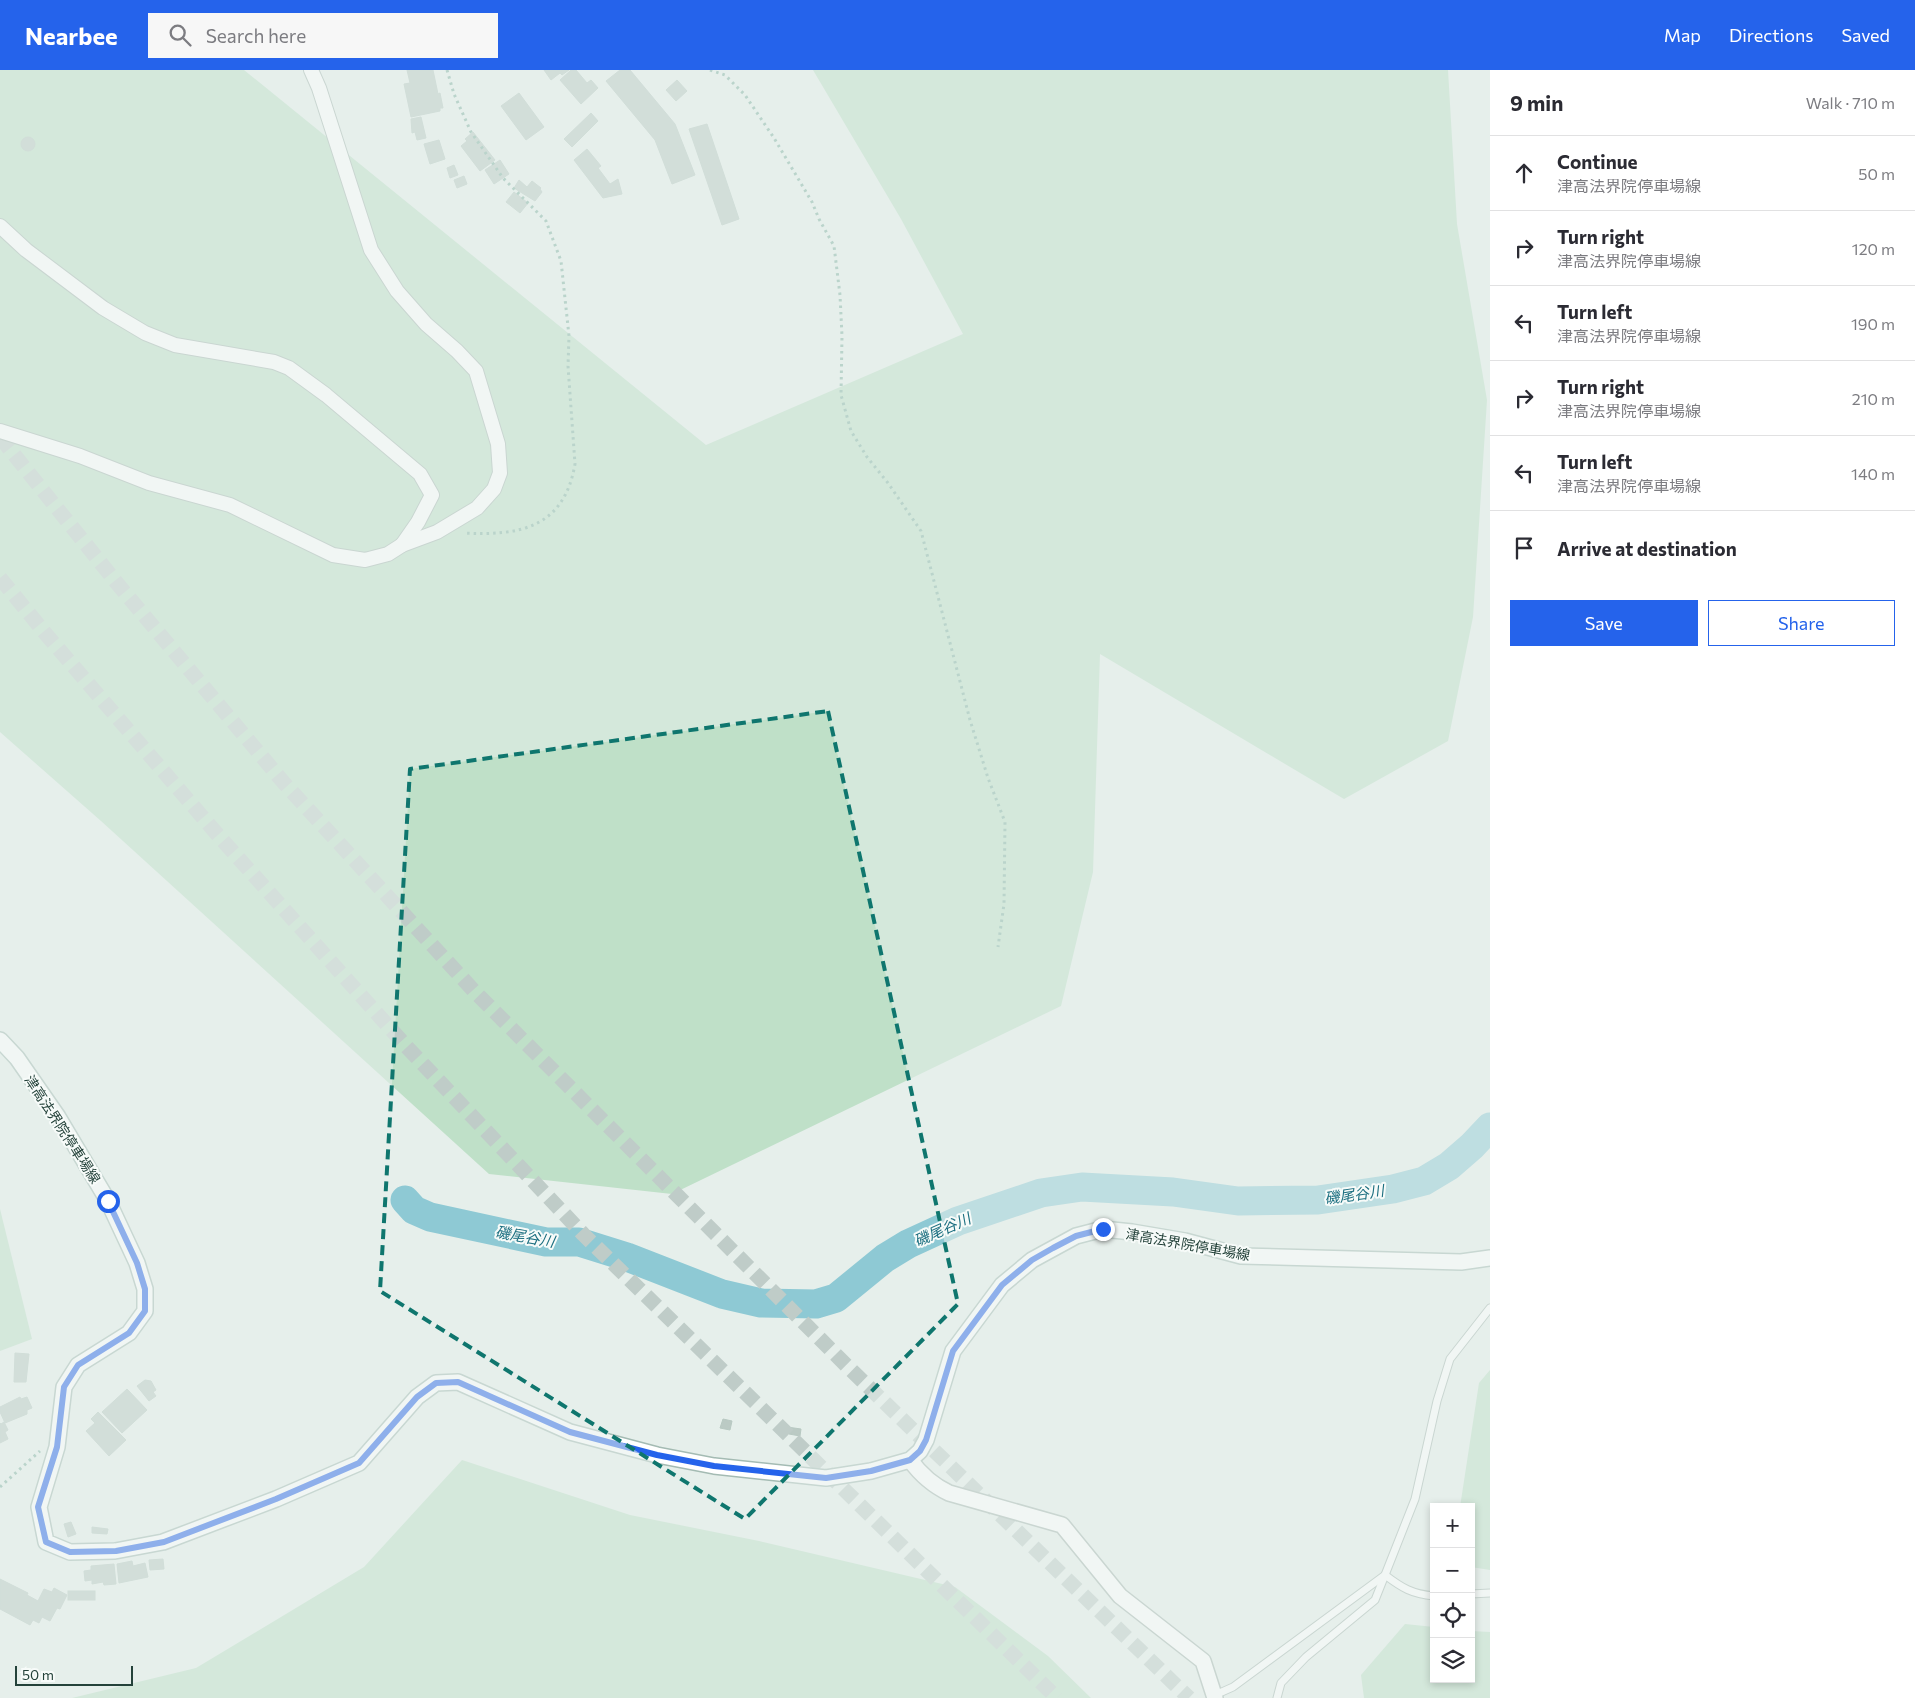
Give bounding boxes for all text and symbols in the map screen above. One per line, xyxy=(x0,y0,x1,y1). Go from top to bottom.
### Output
search box xyxy=(148,13,498,58)
text: Nearbee xyxy=(25,21,118,50)
icon: search xyxy=(166,21,194,49)
text: Search here xyxy=(206,24,306,47)
text: Map xyxy=(1664,24,1701,46)
text: Directions xyxy=(1729,24,1813,46)
text: Saved xyxy=(1841,24,1890,46)
text: 9 min xyxy=(1510,90,1563,115)
text: Walk · 710 m xyxy=(1806,93,1895,112)
text: Continue xyxy=(1557,150,1637,173)
icon: ahead xyxy=(1510,159,1538,187)
text: 50 m xyxy=(1858,164,1895,183)
text: 津高法界院停車場線 xyxy=(1557,176,1701,195)
text: Turn right xyxy=(1557,225,1644,248)
icon: right xyxy=(1510,234,1538,262)
text: 120 m xyxy=(1852,239,1895,258)
text: 津高法界院停車場線 xyxy=(1557,251,1701,270)
text: Turn left xyxy=(1557,300,1632,323)
icon: left xyxy=(1510,309,1538,337)
text: 190 m xyxy=(1851,314,1895,333)
text: 津高法界院停車場線 xyxy=(1557,326,1701,345)
text: Turn right xyxy=(1557,375,1644,398)
icon: right xyxy=(1510,384,1538,412)
text: 210 m xyxy=(1852,389,1895,408)
text: 津高法界院停車場線 xyxy=(1557,401,1701,420)
text: Turn left xyxy=(1557,450,1632,473)
icon: left xyxy=(1510,459,1538,487)
text: 140 m xyxy=(1851,464,1895,483)
text: 津高法界院停車場線 xyxy=(1557,476,1701,495)
icon: arrive xyxy=(1510,534,1538,562)
text: Arrive at destination xyxy=(1557,537,1737,560)
button: Save xyxy=(1510,600,1698,646)
button: Share xyxy=(1708,600,1895,646)
street label: 津高法界院停車場線 xyxy=(22,1072,104,1186)
water label: 磯尾谷川 xyxy=(1323,1181,1387,1207)
route start xyxy=(97,1190,120,1213)
water label: 磯尾谷川 xyxy=(911,1208,975,1249)
route end xyxy=(1092,1218,1115,1241)
water label: 磯尾谷川 xyxy=(494,1222,558,1250)
street label: 津高法界院停車場線 xyxy=(1124,1225,1252,1263)
map controls xyxy=(1430,1503,1475,1683)
button: + xyxy=(1430,1503,1475,1548)
button: − xyxy=(1430,1548,1475,1593)
button: locate xyxy=(1430,1593,1475,1638)
button: layers xyxy=(1430,1638,1475,1683)
scale bar xyxy=(15,1663,132,1686)
text: 50 m xyxy=(22,1666,54,1683)

